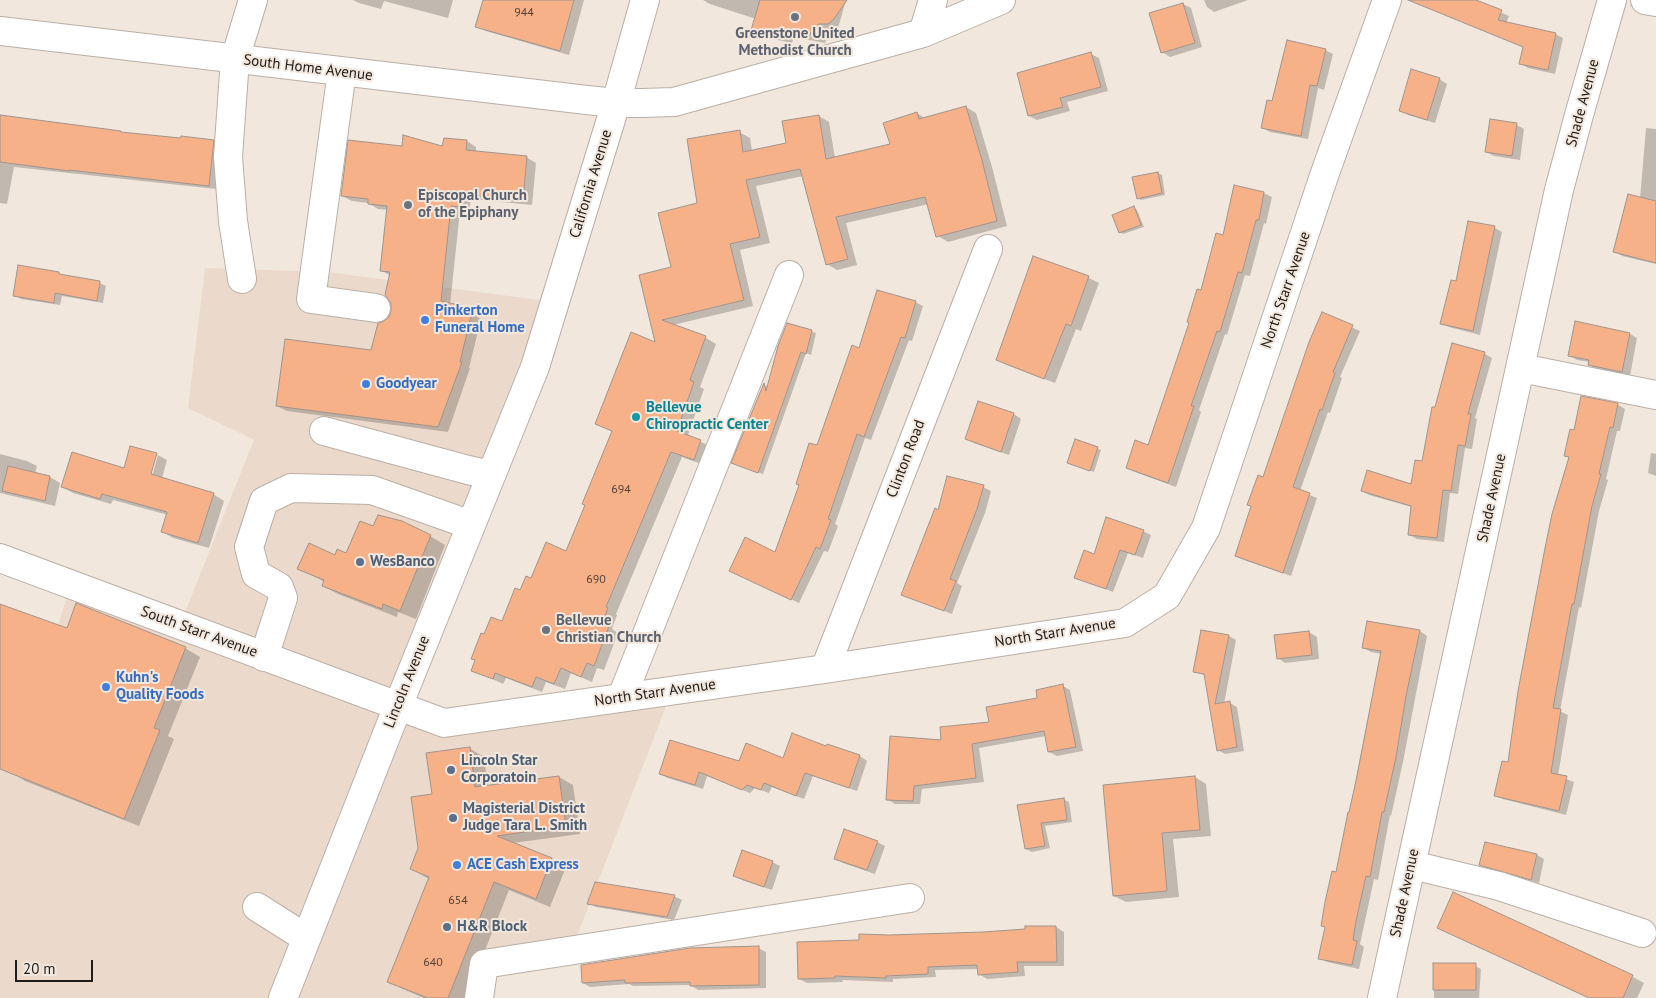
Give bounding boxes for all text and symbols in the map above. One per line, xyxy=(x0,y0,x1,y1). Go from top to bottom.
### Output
house number: 944 xyxy=(514,6,534,20)
marker: Greenstone United Methodist Church xyxy=(789,11,801,23)
place label: Greenstone United Methodist Church xyxy=(735,25,855,60)
street label: South Home Avenue xyxy=(242,51,374,85)
street label: Shade Avenue xyxy=(1563,57,1603,149)
street label: California Avenue xyxy=(566,128,616,240)
place label: Episcopal Church of the Epiphany xyxy=(418,187,527,222)
marker: Episcopal Church of the Epiphany xyxy=(402,199,414,211)
street label: North Starr Avenue xyxy=(1258,229,1314,351)
place label: Pinkerton Funeral Home xyxy=(435,302,525,337)
marker: Pinkerton Funeral Home xyxy=(419,314,431,326)
place label: Goodyear xyxy=(376,375,437,393)
marker: Goodyear xyxy=(360,378,372,390)
place label: Bellevue Chiropractic Center xyxy=(646,399,768,434)
marker: Bellevue Chiropractic Center xyxy=(630,411,642,423)
street label: Clinton Road xyxy=(883,417,929,501)
street label: Shade Avenue xyxy=(1474,452,1510,544)
house number: 694 xyxy=(611,483,631,497)
place label: WesBanco xyxy=(370,553,435,571)
marker: WesBanco xyxy=(354,556,366,568)
house number: 690 xyxy=(586,573,606,587)
street label: South Starr Avenue xyxy=(138,603,260,661)
place label: Bellevue Christian Church xyxy=(556,612,661,647)
street label: North Starr Avenue xyxy=(993,615,1117,651)
marker: Bellevue Christian Church xyxy=(540,624,552,636)
street label: Lincoln Avenue xyxy=(380,633,434,731)
place label: Kuhn's Quality Foods xyxy=(116,669,204,704)
street label: North Starr Avenue xyxy=(593,676,717,710)
marker: Kuhn's Quality Foods xyxy=(100,681,112,693)
place label: Lincoln Star Corporatoin xyxy=(461,752,537,787)
marker: Lincoln Star Corporatoin xyxy=(445,764,457,776)
place label: Magisterial District Judge Tara L. Smith xyxy=(463,800,587,835)
marker: Magisterial District Judge Tara L. Smith xyxy=(447,812,459,824)
street label: Shade Avenue xyxy=(1387,847,1423,939)
place label: ACE Cash Express xyxy=(467,856,579,874)
marker: ACE Cash Express xyxy=(451,859,463,871)
house number: 654 xyxy=(448,894,468,908)
place label: H&R Block xyxy=(457,918,527,936)
marker: H&R Block xyxy=(441,921,453,933)
scale bar xyxy=(18,950,95,982)
house number: 640 xyxy=(423,956,443,970)
text: 20 m xyxy=(23,959,56,978)

